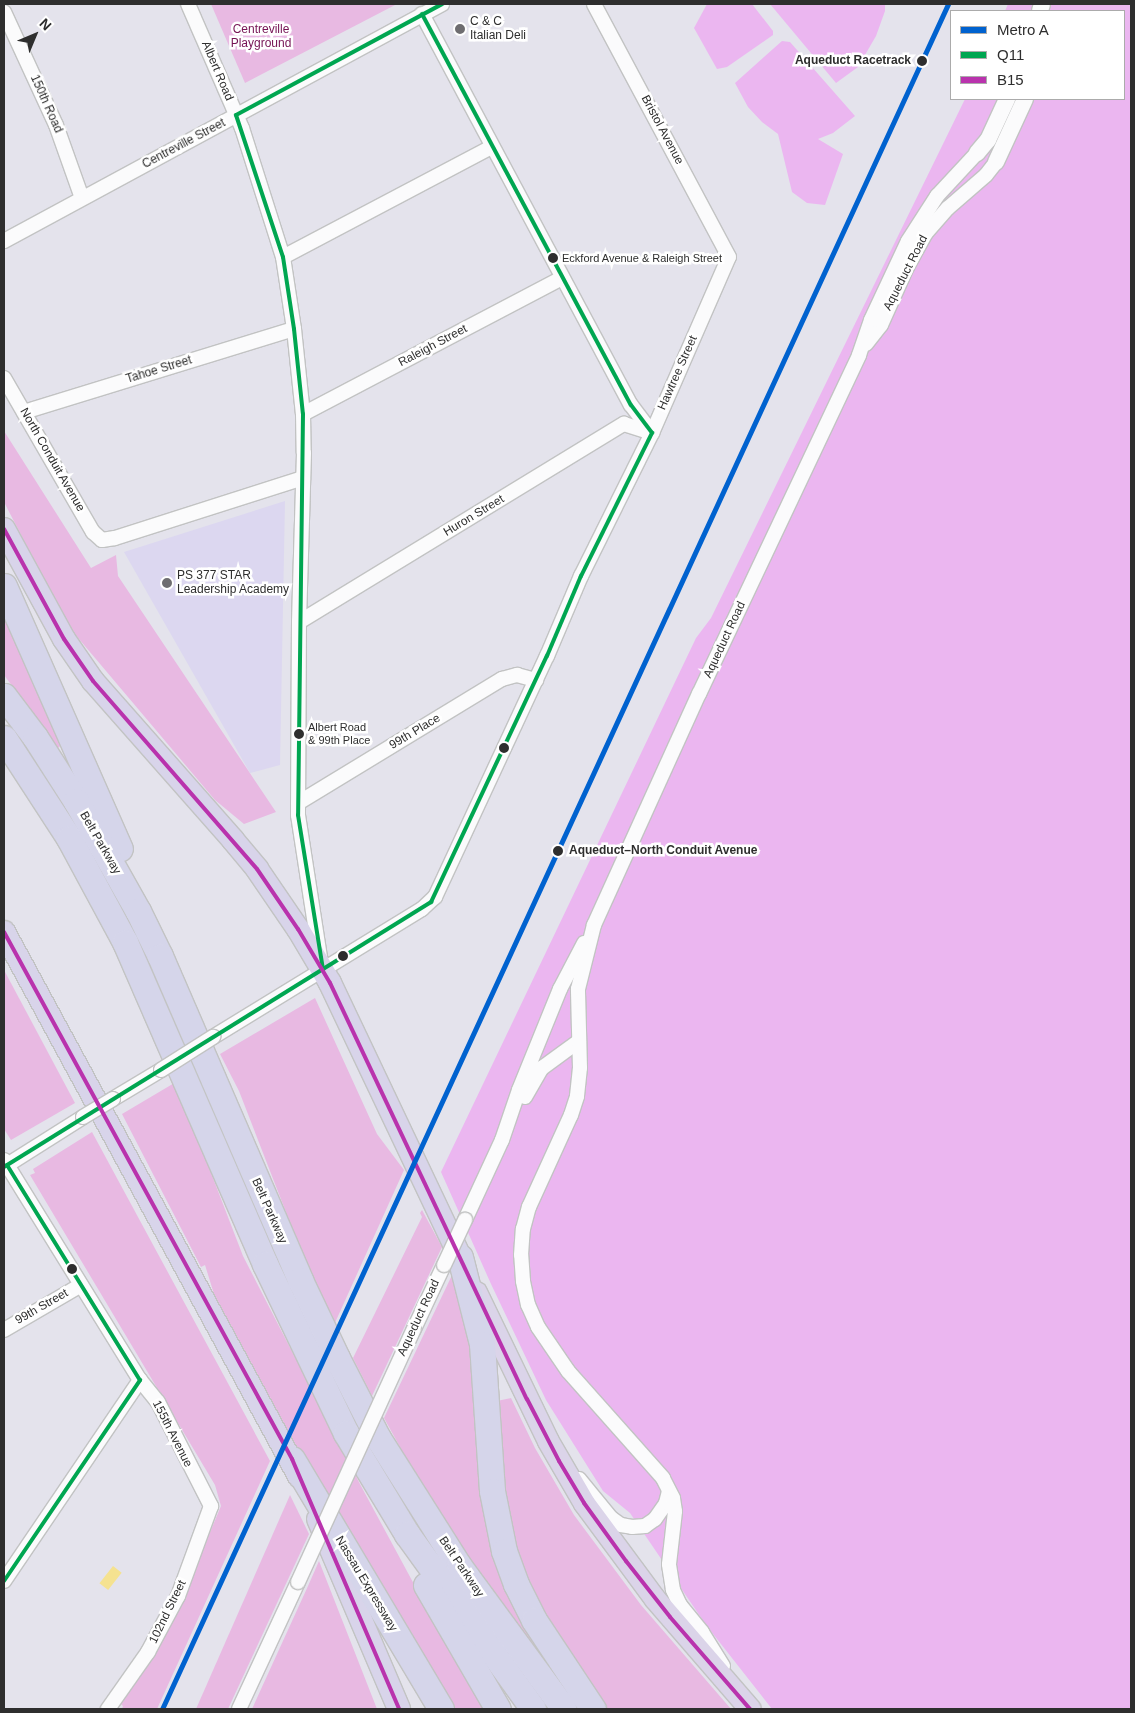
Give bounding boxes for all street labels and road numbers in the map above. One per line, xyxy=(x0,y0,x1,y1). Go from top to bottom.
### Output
street label: Albert Road xyxy=(198,39,236,103)
street label: 150th Road xyxy=(27,73,65,135)
street label: Bristol Avenue xyxy=(638,93,686,167)
street label: Centreville Street xyxy=(140,116,228,172)
street label: Aqueduct Road xyxy=(881,233,931,313)
street label: Raleigh Street xyxy=(396,322,470,370)
street label: Hawtree Street xyxy=(655,334,701,412)
street label: Tahoe Street xyxy=(124,353,194,387)
street label: North Conduit Avenue xyxy=(16,405,88,515)
street label: Huron Street xyxy=(441,492,507,540)
street label: Aqueduct Road xyxy=(701,599,749,681)
street label: 99th Place xyxy=(387,711,443,753)
street label: Belt Parkway xyxy=(76,809,124,877)
street label: Belt Parkway xyxy=(248,1176,290,1246)
street label: Aqueduct Road xyxy=(395,1277,443,1359)
street label: 99th Street xyxy=(13,1286,71,1328)
street label: 155th Avenue xyxy=(149,1398,195,1470)
street label: Nassau Expressway xyxy=(332,1534,400,1634)
street label: Belt Parkway xyxy=(435,1534,487,1600)
street label: 102nd Street xyxy=(146,1578,190,1646)

